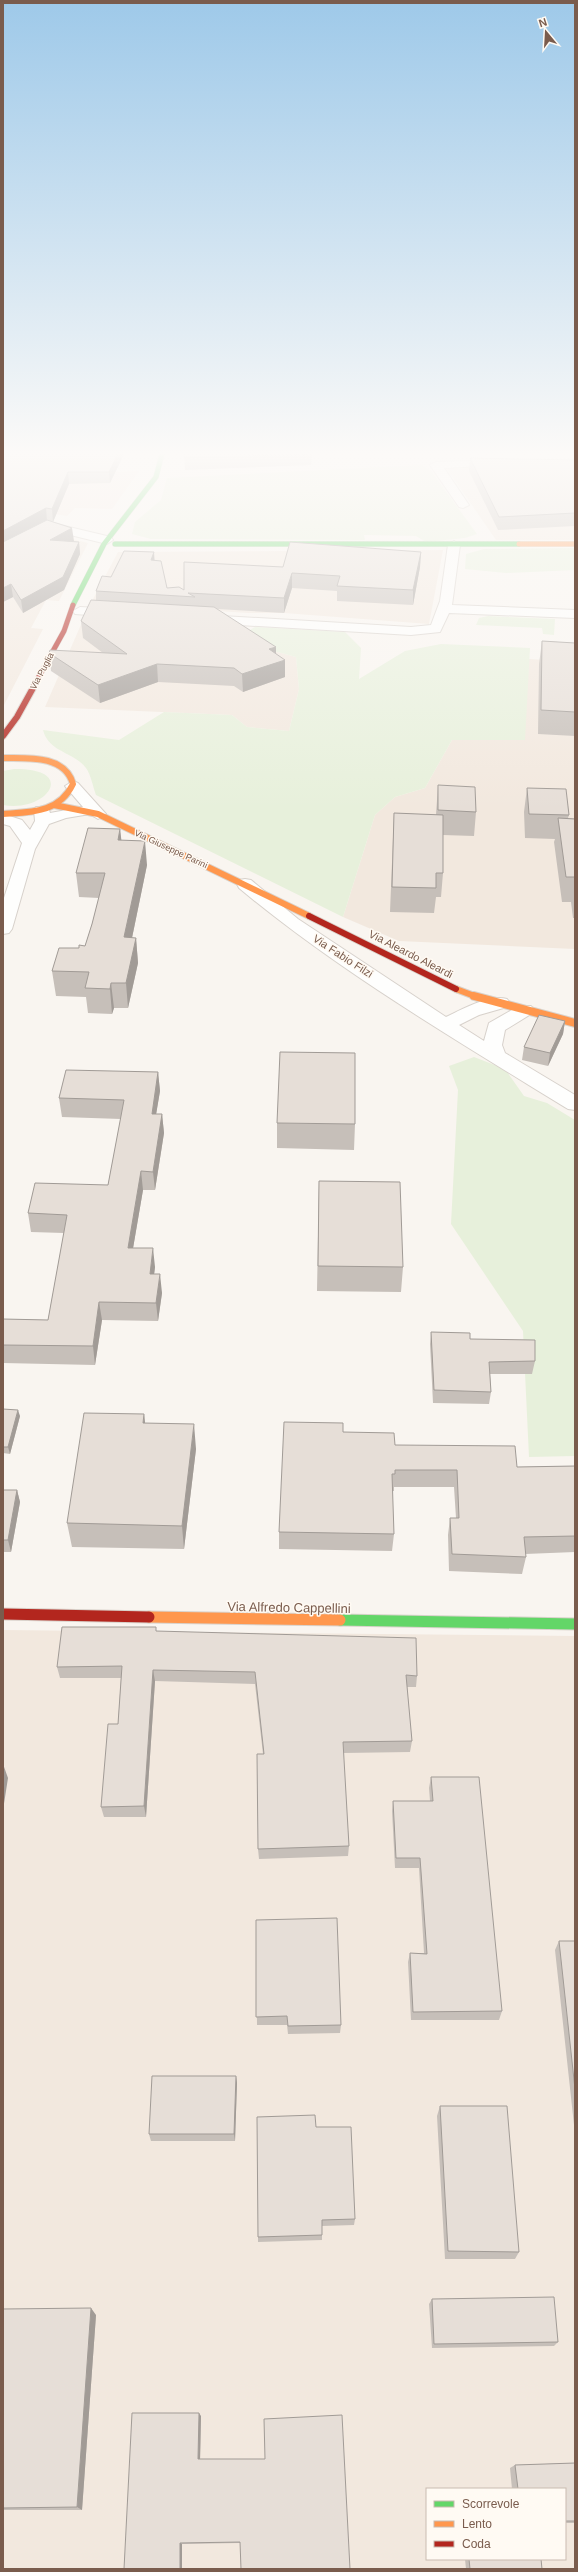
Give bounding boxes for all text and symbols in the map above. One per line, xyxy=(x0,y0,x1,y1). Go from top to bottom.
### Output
north arrow xyxy=(526,12,566,52)
text: N xyxy=(537,16,549,29)
street label: Via Puglia xyxy=(28,651,56,691)
street label: Via Giuseppe Parini xyxy=(133,828,209,870)
street label: Via Aleardo Aleardi xyxy=(367,928,455,980)
street label: Via Fabio Filzi xyxy=(311,932,375,980)
street label: Via Alfredo Cappellini xyxy=(227,1599,351,1616)
legend xyxy=(426,2488,566,2560)
text: Scorrevole xyxy=(462,2497,520,2511)
text: Lento xyxy=(462,2517,492,2531)
text: Coda xyxy=(462,2537,491,2551)

